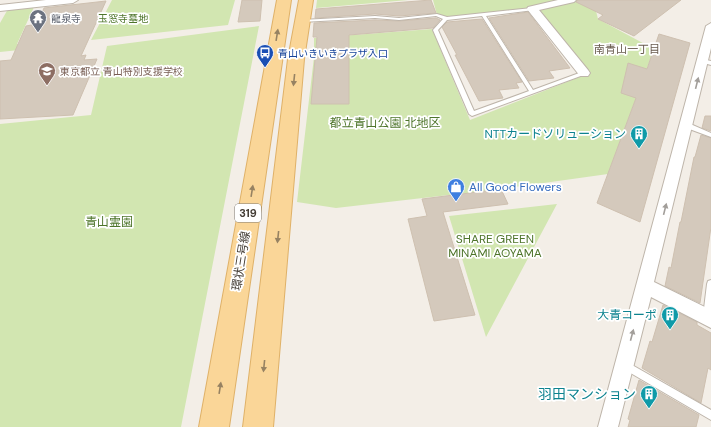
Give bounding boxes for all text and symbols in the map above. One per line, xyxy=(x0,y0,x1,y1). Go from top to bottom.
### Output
temple icon: 龍泉寺 xyxy=(28,8,48,33)
place label: 龍泉寺 xyxy=(51,12,81,25)
park label: 玉窓寺墓地 xyxy=(98,12,149,25)
one-way arrow xyxy=(274,29,280,41)
district label: 南青山一丁目 xyxy=(594,42,660,56)
bus stop icon: 青山いきいきプラザ入口 xyxy=(255,43,275,68)
place label: 青山いきいきプラザ入口 xyxy=(278,47,388,60)
school or university icon: 東京都立 青山特別支援学校 xyxy=(37,61,57,86)
place label: 東京都立 青山特別支援学校 xyxy=(60,65,183,78)
one-way arrow xyxy=(291,74,298,86)
one-way arrow xyxy=(694,77,700,89)
park label: 都立青山公園 北地区 xyxy=(329,115,441,131)
building icon: NTTカードソリューション xyxy=(629,124,649,149)
place label: NTTカードソリューション xyxy=(484,126,626,142)
shop icon: All Good Flowers xyxy=(446,177,466,202)
place label: All Good Flowers xyxy=(469,179,562,195)
one-way arrow xyxy=(249,185,255,197)
one-way arrow xyxy=(662,203,668,215)
road number: 319 xyxy=(235,204,261,222)
park label: 青山霊園 xyxy=(85,214,133,230)
street label: 環状三号線 xyxy=(228,230,254,292)
one-way arrow xyxy=(275,231,281,243)
park label: SHARE GREEN MINAMI AOYAMA xyxy=(448,231,542,261)
building icon: 大青コーポ xyxy=(660,305,680,330)
place label: 大青コーポ xyxy=(597,307,657,323)
one-way arrow xyxy=(630,329,636,341)
one-way arrow xyxy=(261,360,268,373)
one-way arrow xyxy=(217,382,223,395)
building icon: 羽田マンション xyxy=(639,384,659,409)
place label: 羽田マンション xyxy=(538,385,636,403)

